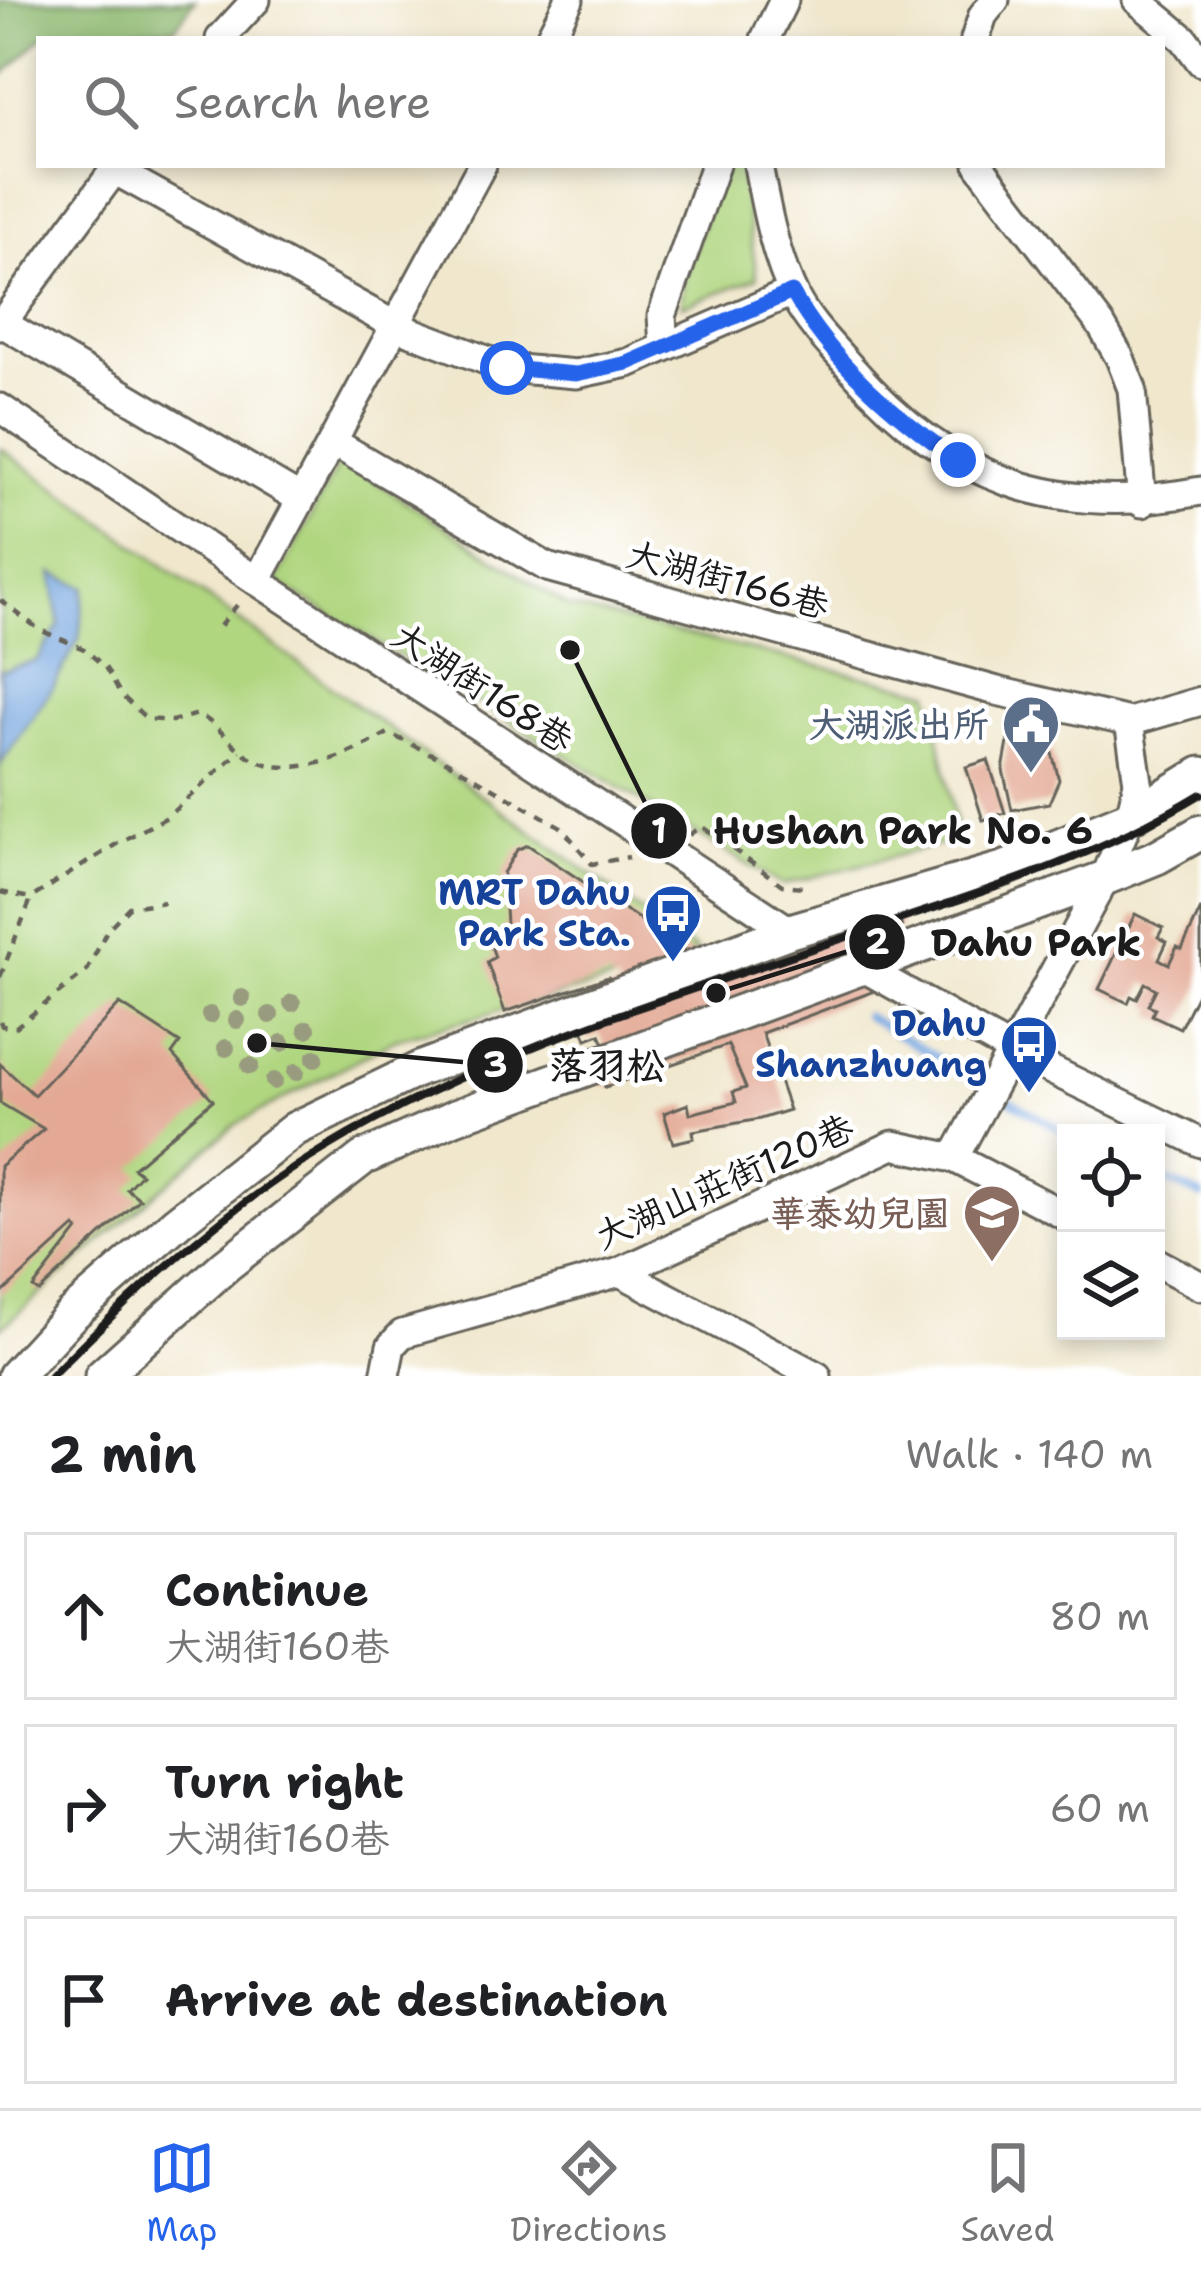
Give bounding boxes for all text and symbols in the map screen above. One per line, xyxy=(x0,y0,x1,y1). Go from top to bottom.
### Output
search box xyxy=(36,36,1165,168)
icon: search xyxy=(78,69,144,135)
text: Search here xyxy=(174,72,431,132)
route start xyxy=(480,341,534,395)
route end xyxy=(931,433,985,487)
street label: 大湖街166巷 xyxy=(621,529,834,630)
street label: 大湖街168巷 xyxy=(383,611,583,764)
public building icon: 大湖派出所 xyxy=(1000,693,1062,775)
place label: 大湖派出所 xyxy=(809,700,989,749)
callout: Hushan Park No. 6 xyxy=(629,793,1117,868)
text: Hushan Park No. 6 xyxy=(713,804,1093,856)
text: 1 xyxy=(651,806,667,855)
place label: MRT Dahu Park Sta. xyxy=(438,868,631,958)
bus stop icon: MRT Dahu Park Sta. xyxy=(642,882,704,964)
callout: Dahu Park xyxy=(847,904,1166,979)
text: Dahu Park xyxy=(930,916,1142,968)
text: 2 xyxy=(864,917,890,966)
place label: Dahu Shanzhuang xyxy=(755,999,987,1089)
bus stop icon: Dahu Shanzhuang xyxy=(998,1013,1060,1095)
callout: 落羽松 xyxy=(465,1027,690,1102)
text: 落羽松 xyxy=(548,1039,666,1091)
text: 3 xyxy=(482,1040,508,1089)
street label: 大湖山莊街120巷 xyxy=(587,1102,861,1260)
map controls xyxy=(1057,1124,1165,1340)
button: locate xyxy=(1057,1124,1165,1232)
school or university icon: 華泰幼兒園 xyxy=(961,1182,1023,1264)
place label: 華泰幼兒園 xyxy=(770,1189,950,1238)
button: layers xyxy=(1057,1232,1165,1340)
text: 2 min xyxy=(48,1420,197,1488)
text: Walk · 140 m xyxy=(905,1428,1153,1480)
text: Continue xyxy=(165,1560,369,1620)
icon: ahead xyxy=(51,1583,117,1649)
text: 80 m xyxy=(1049,1590,1150,1642)
text: 大湖街160巷 xyxy=(165,1620,390,1672)
text: Turn right xyxy=(165,1752,404,1812)
icon: right xyxy=(51,1775,117,1841)
text: 60 m xyxy=(1050,1782,1150,1834)
text: 大湖街160巷 xyxy=(165,1812,390,1864)
icon: arrive xyxy=(51,1967,117,2033)
text: Arrive at destination xyxy=(165,1970,668,2030)
tab: Map xyxy=(147,2135,217,2252)
tab: Directions xyxy=(510,2135,668,2252)
tab: Saved xyxy=(961,2135,1054,2252)

